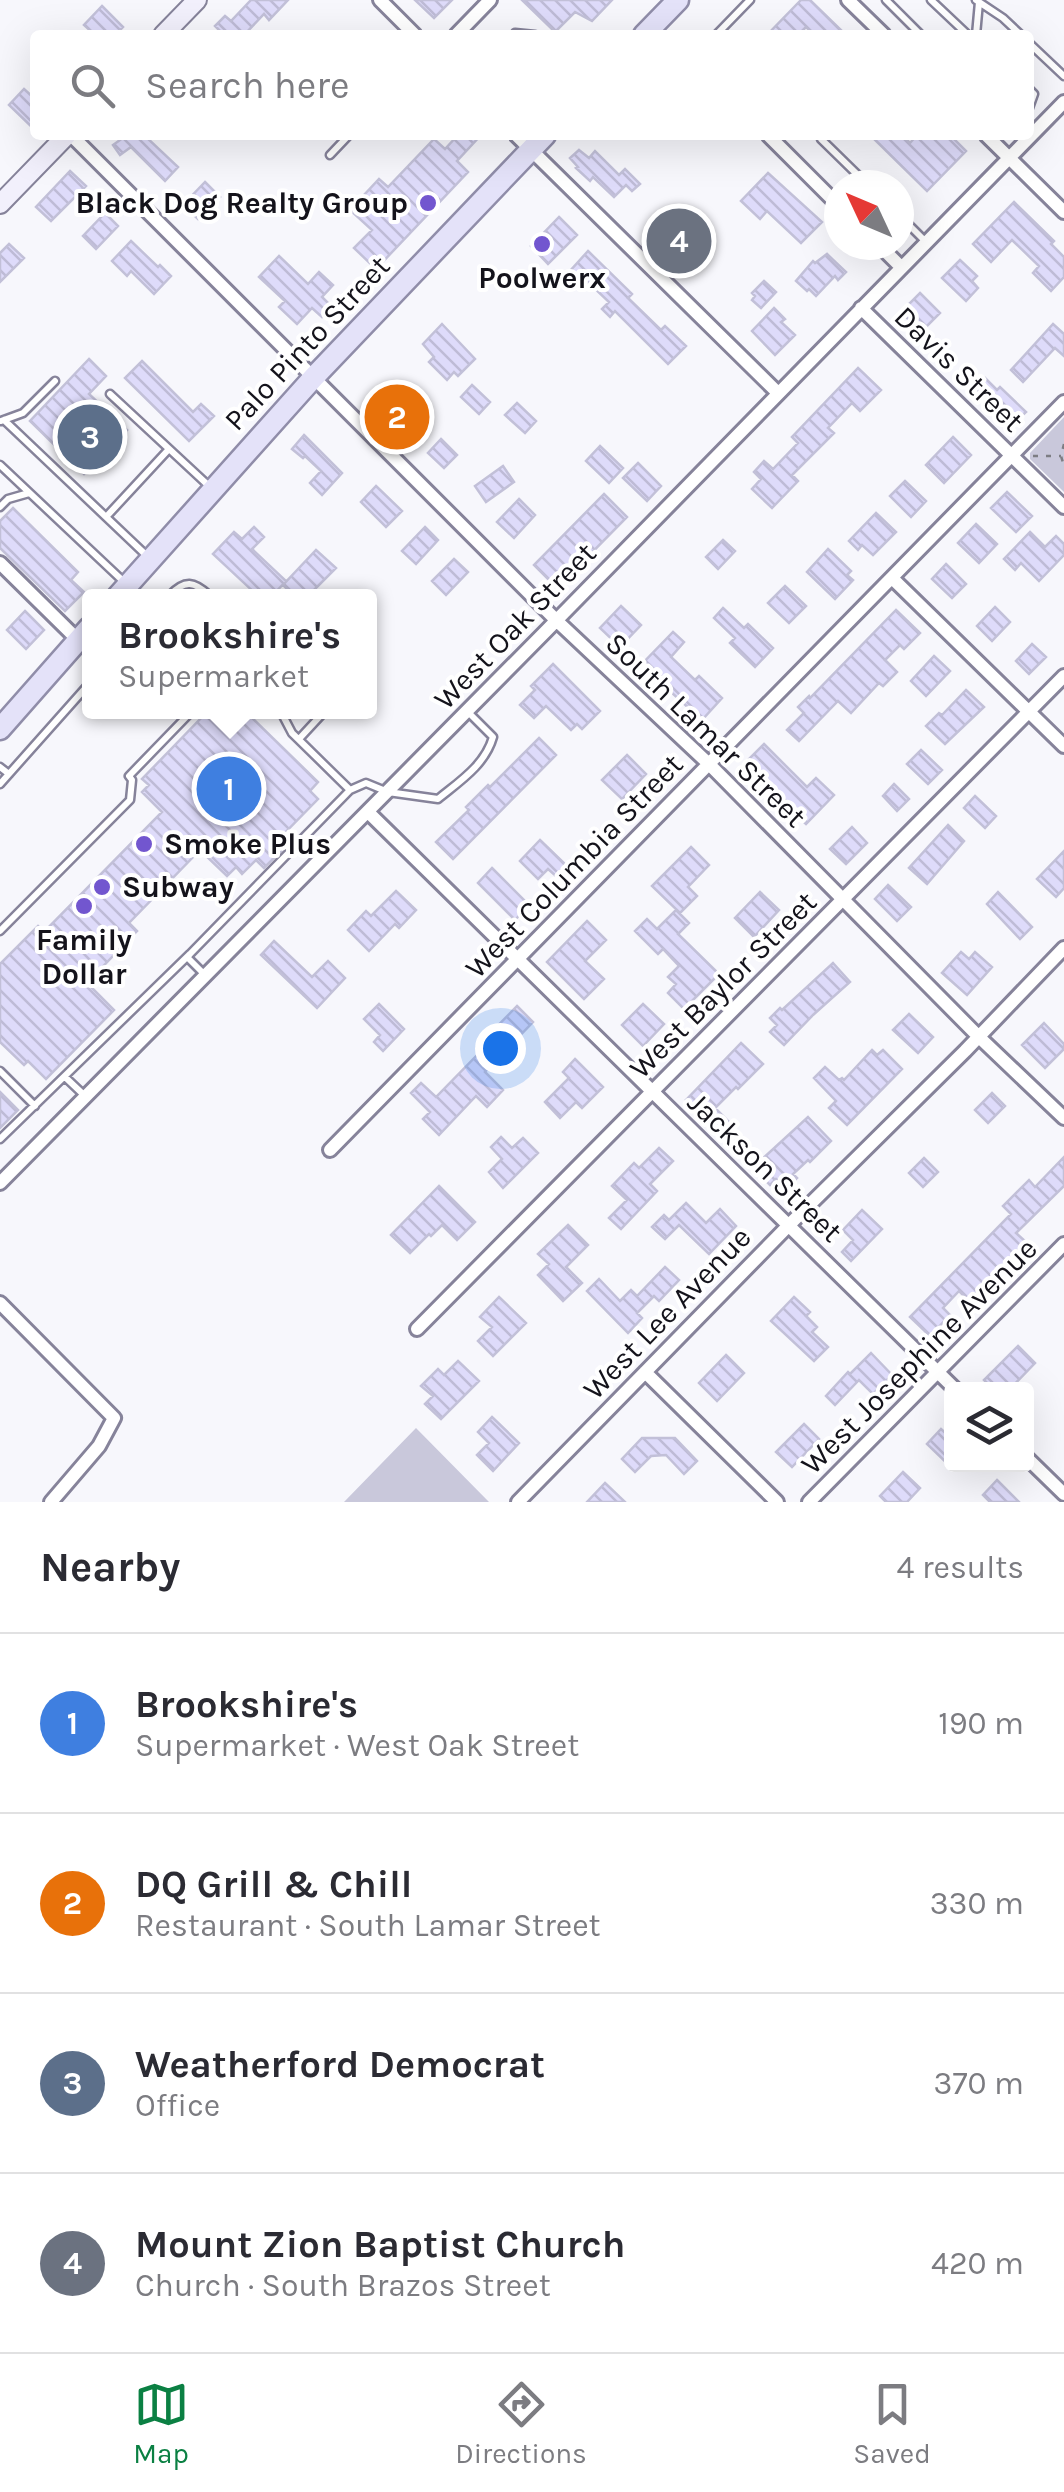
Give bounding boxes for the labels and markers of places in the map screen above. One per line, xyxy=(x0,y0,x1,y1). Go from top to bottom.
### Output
place label: Black Dog Realty Group xyxy=(75,185,408,221)
marker: Black Dog Realty Group xyxy=(417,192,439,214)
pin: 4 xyxy=(646,204,712,278)
marker: Poolwerx xyxy=(531,233,553,255)
place label: Poolwerx xyxy=(478,260,606,296)
pin: 2 xyxy=(364,380,430,454)
pin: 3 xyxy=(58,400,122,474)
pin: 1 xyxy=(196,752,262,826)
place label: Smoke Plus xyxy=(164,826,331,862)
marker: Smoke Plus xyxy=(133,833,155,855)
place label: Subway xyxy=(122,869,234,905)
marker: Subway xyxy=(91,876,113,898)
marker: Family Dollar xyxy=(73,895,95,917)
place label: Family Dollar xyxy=(36,922,132,992)

